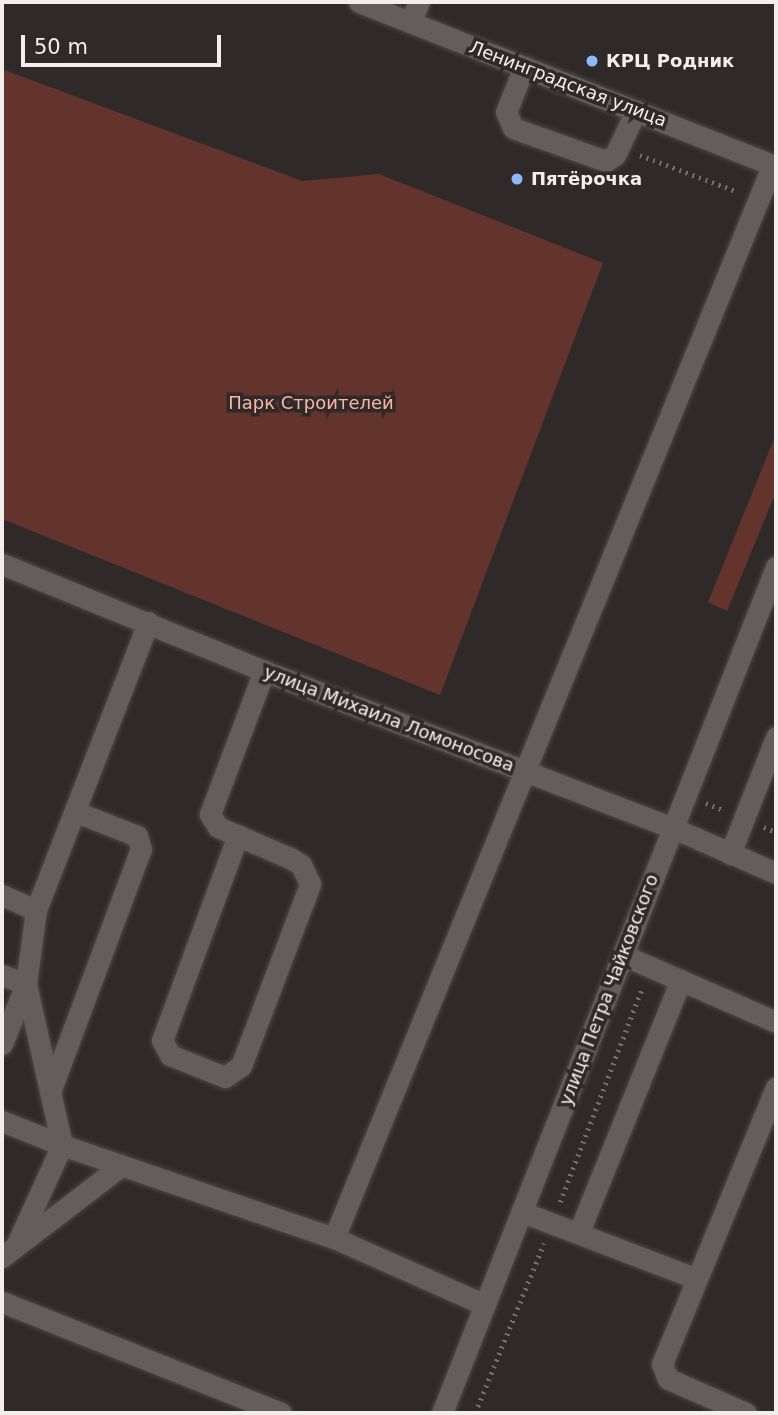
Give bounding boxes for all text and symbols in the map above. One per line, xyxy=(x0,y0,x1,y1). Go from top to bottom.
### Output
scale bar xyxy=(24,21,224,65)
text: 50 m xyxy=(34,35,88,59)
street label: Ленинградская улица xyxy=(466,36,670,132)
place label: КРЦ Родник xyxy=(606,50,734,72)
marker: КРЦ Родник xyxy=(584,53,600,69)
place label: Пятёрочка xyxy=(531,168,642,190)
marker: Пятёрочка xyxy=(509,171,525,187)
park label: Парк Строителей xyxy=(228,392,394,414)
street label: улица Михаила Ломоносова xyxy=(261,661,517,777)
street label: улица Петра Чайковского xyxy=(555,871,663,1109)

